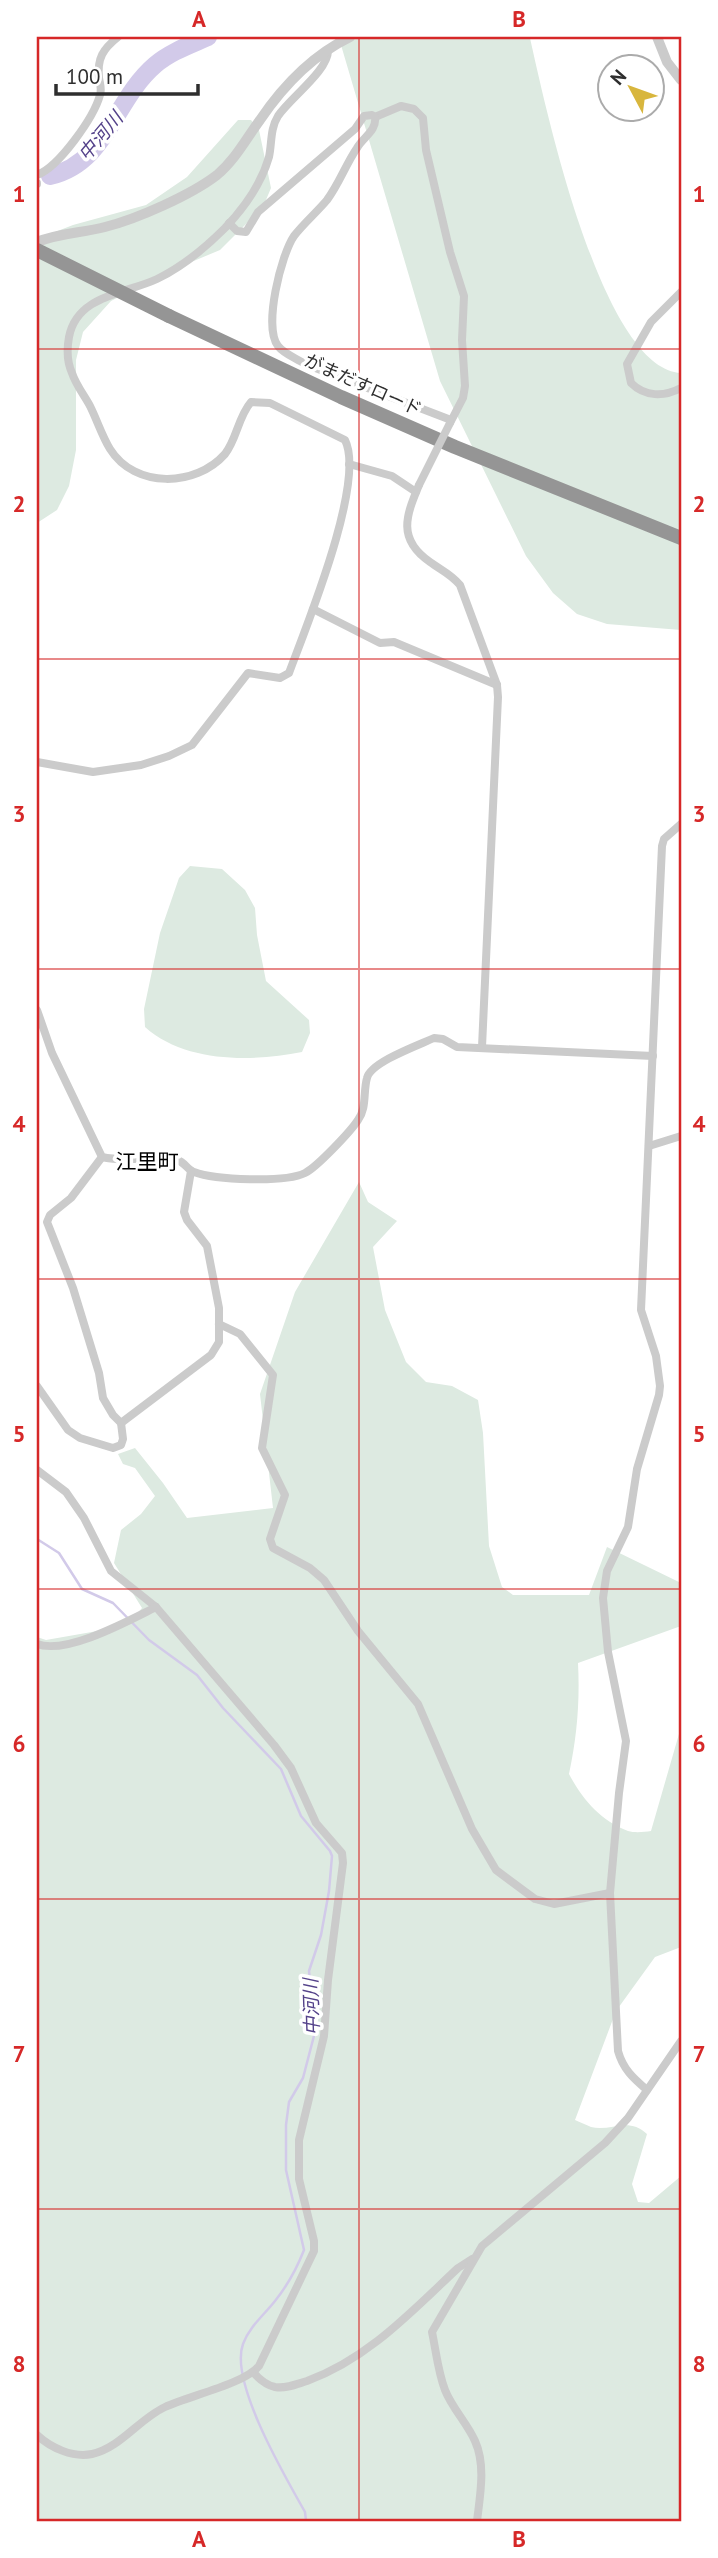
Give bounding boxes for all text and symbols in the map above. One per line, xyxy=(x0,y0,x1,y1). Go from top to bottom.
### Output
text: A xyxy=(192,4,206,33)
text: B xyxy=(512,4,526,33)
scale bar xyxy=(56,52,198,96)
north arrow xyxy=(596,52,666,122)
text: 100 m xyxy=(66,63,123,90)
text: N xyxy=(605,64,631,89)
water label: 中河川 xyxy=(72,105,129,166)
text: 1 xyxy=(12,179,26,208)
text: 1 xyxy=(692,179,706,208)
street label: がまだすロード xyxy=(301,348,425,421)
text: 2 xyxy=(12,489,26,518)
text: 2 xyxy=(692,489,706,518)
text: 3 xyxy=(12,799,26,828)
text: 3 xyxy=(692,799,706,828)
text: 4 xyxy=(12,1109,26,1138)
text: 4 xyxy=(692,1109,706,1138)
district label: 江里町 xyxy=(116,1148,179,1175)
text: 5 xyxy=(12,1419,26,1448)
text: 5 xyxy=(692,1419,706,1448)
text: 6 xyxy=(12,1729,26,1758)
text: 6 xyxy=(692,1729,706,1758)
water label: 中河川 xyxy=(298,1976,324,2036)
text: 7 xyxy=(12,2039,26,2068)
text: 7 xyxy=(692,2039,706,2068)
text: 8 xyxy=(12,2349,26,2378)
text: 8 xyxy=(692,2349,706,2378)
text: A xyxy=(192,2524,206,2553)
text: B xyxy=(512,2524,526,2553)

